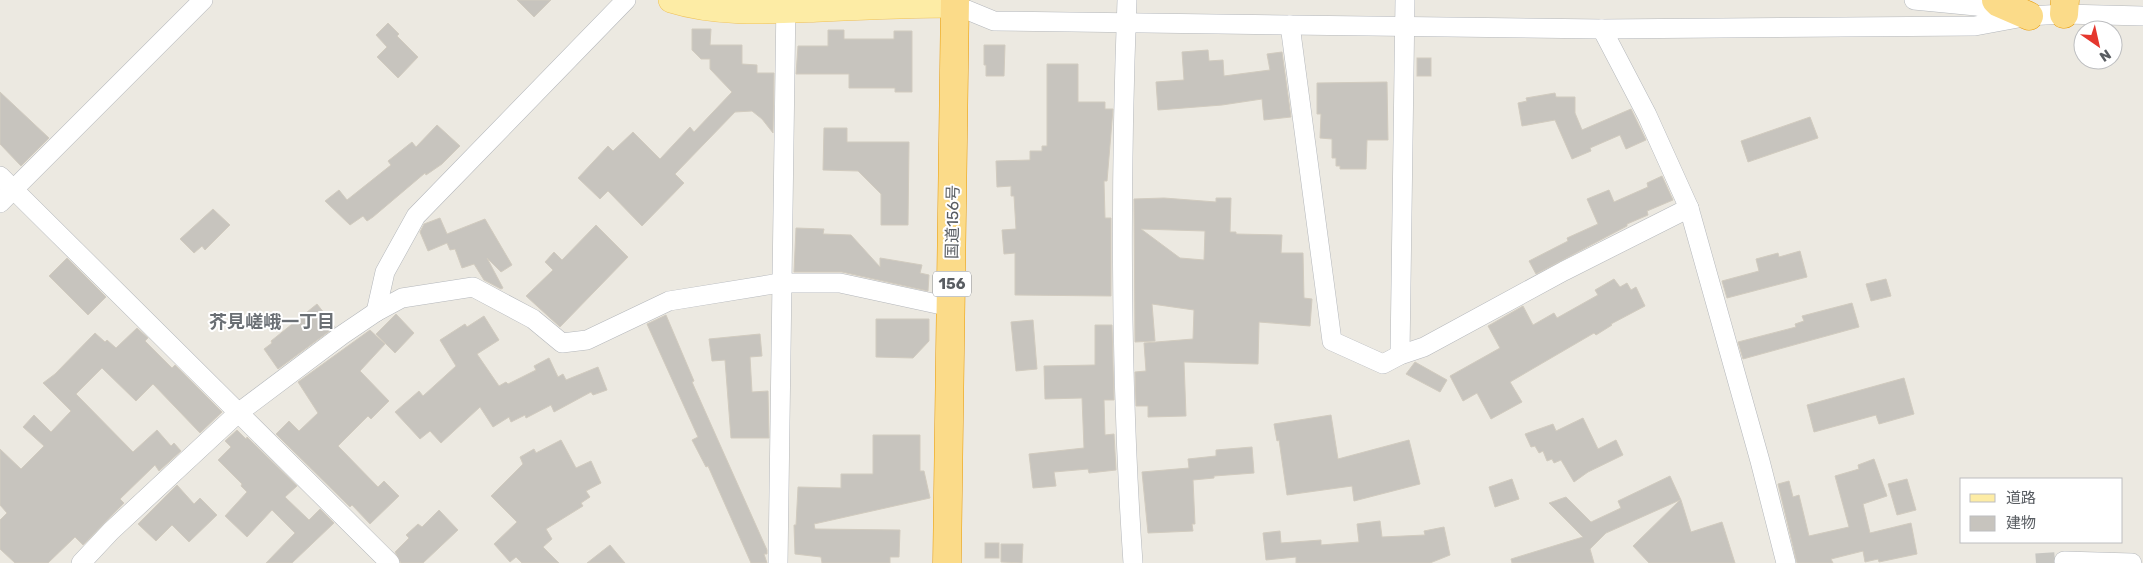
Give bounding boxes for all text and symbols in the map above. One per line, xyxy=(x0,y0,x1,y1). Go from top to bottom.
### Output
north arrow xyxy=(2073,20,2123,70)
text: N xyxy=(2096,45,2114,65)
street label: 国道156号 xyxy=(942,185,963,259)
road number: 156 xyxy=(933,272,971,296)
district label: 芥見嵯峨一丁目 xyxy=(209,311,335,333)
legend xyxy=(1960,478,2123,543)
text: 道路 xyxy=(2006,489,2036,507)
text: 建物 xyxy=(2006,514,2036,532)

